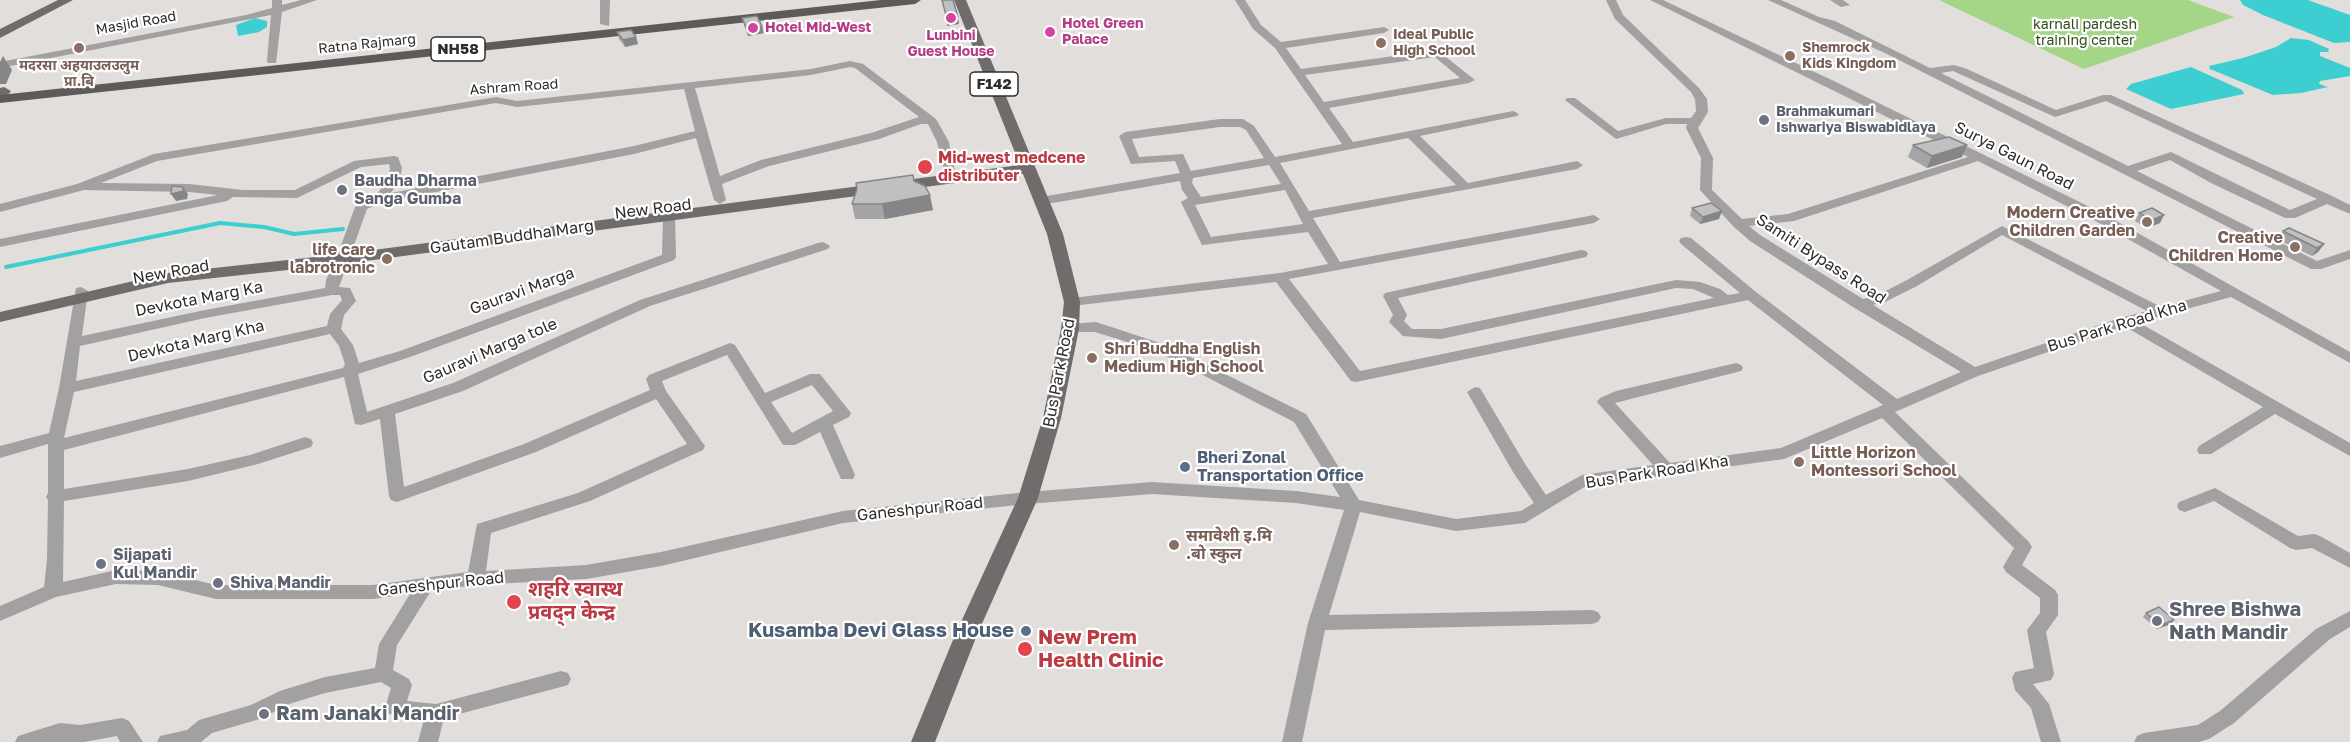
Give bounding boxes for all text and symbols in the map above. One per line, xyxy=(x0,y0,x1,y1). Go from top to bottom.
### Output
street label: Masjid Road xyxy=(95,8,177,38)
marker: Lunbini Guest House xyxy=(944,11,958,25)
place label: Hotel Green Palace xyxy=(1062,16,1144,48)
park label: karnali pardesh training center xyxy=(2033,17,2137,50)
place label: Hotel Mid-West xyxy=(765,20,871,36)
marker: Hotel Mid-West xyxy=(746,21,760,35)
marker: Hotel Green Palace xyxy=(1043,25,1057,39)
place label: Ideal Public High School xyxy=(1393,27,1475,60)
place label: Lunbini Guest House xyxy=(907,28,995,60)
street label: Ratna Rajmarg xyxy=(317,31,417,57)
marker: Ideal Public High School xyxy=(1374,36,1388,50)
road number: NH58 xyxy=(431,37,485,61)
place label: Shemrock Kids Kingdom xyxy=(1802,40,1896,72)
marker: मदरसा अहयाउलउलुम प्रा.बि xyxy=(72,41,86,55)
marker: Shemrock Kids Kingdom xyxy=(1783,49,1797,63)
place label: मदरसा अहयाउलउलुम प्रा.बि xyxy=(19,58,139,90)
road number: F142 xyxy=(970,72,1018,96)
street label: Ashram Road xyxy=(469,76,559,98)
place label: Brahmakumari Ishwariya Biswabidlaya xyxy=(1776,104,1936,136)
marker: Brahmakumari Ishwariya Biswabidlaya xyxy=(1757,113,1771,127)
street label: Surya Gaun Road xyxy=(1951,118,2077,194)
place label: Mid-west medcene distributer xyxy=(938,148,1085,186)
marker: Mid-west medcene distributer xyxy=(916,158,934,176)
place label: Baudha Dharma Sanga Gumba xyxy=(354,171,477,209)
marker: Baudha Dharma Sanga Gumba xyxy=(335,183,349,197)
street label: New Road xyxy=(613,195,693,223)
place label: Modern Creative Children Garden xyxy=(2006,203,2135,241)
street label: Samiti Bypass Road xyxy=(1752,210,1890,308)
marker: Modern Creative Children Garden xyxy=(2140,215,2154,229)
street label: Gautam Buddha Marg xyxy=(429,216,595,258)
place label: Creative Children Home xyxy=(2168,228,2283,266)
place label: life care labrotronic xyxy=(290,240,375,278)
marker: Creative Children Home xyxy=(2288,240,2302,254)
marker: life care labrotronic xyxy=(380,252,394,266)
street label: New Road xyxy=(131,256,211,288)
street label: Gauravi Marga xyxy=(467,263,577,319)
street label: Devkota Marg Ka xyxy=(134,277,264,321)
street label: Bus Park Road Kha xyxy=(2045,296,2189,356)
street label: Gauravi Marga tole xyxy=(420,314,560,388)
street label: Devkota Marg Kha xyxy=(126,316,266,366)
street label: Bus Park Road xyxy=(1039,317,1079,429)
place label: Shri Buddha English Medium High School xyxy=(1104,339,1264,377)
marker: Shri Buddha English Medium High School xyxy=(1085,351,1099,365)
place label: Little Horizon Montessori School xyxy=(1811,443,1957,481)
place label: Bheri Zonal Transportation Office xyxy=(1197,448,1364,486)
street label: Bus Park Road Kha xyxy=(1584,451,1730,493)
marker: Little Horizon Montessori School xyxy=(1792,455,1806,469)
marker: Bheri Zonal Transportation Office xyxy=(1178,460,1192,474)
street label: Ganeshpur Road xyxy=(856,493,984,525)
place label: समावेशी इ.मि .बाे स्कुल xyxy=(1186,526,1272,564)
marker: समावेशी इ.मि .बाे स्कुल xyxy=(1167,538,1181,552)
place label: Sijapati Kul Mandir xyxy=(113,545,197,583)
marker: Sijapati Kul Mandir xyxy=(94,557,108,571)
street label: Ganeshpur Road xyxy=(377,568,505,600)
place label: Shiva Mandir xyxy=(230,573,331,593)
marker: Shiva Mandir xyxy=(211,576,225,590)
place label: शहरि स्वास्थ प्रवद्न केन्द्र xyxy=(528,578,623,625)
marker: शहरि स्वास्थ प्रवद्न केन्द्र xyxy=(505,593,523,611)
place label: Shree Bishwa Nath Mandir xyxy=(2169,598,2301,645)
marker: Shree Bishwa Nath Mandir xyxy=(2150,614,2164,628)
place label: Kusamba Devi Glass House xyxy=(748,619,1014,643)
marker: Kusamba Devi Glass House xyxy=(1019,624,1033,638)
place label: New Prem Health Clinic xyxy=(1038,626,1163,673)
marker: New Prem Health Clinic xyxy=(1016,640,1034,658)
place label: Ram Janaki Mandir xyxy=(276,702,460,726)
marker: Ram Janaki Mandir xyxy=(257,707,271,721)

